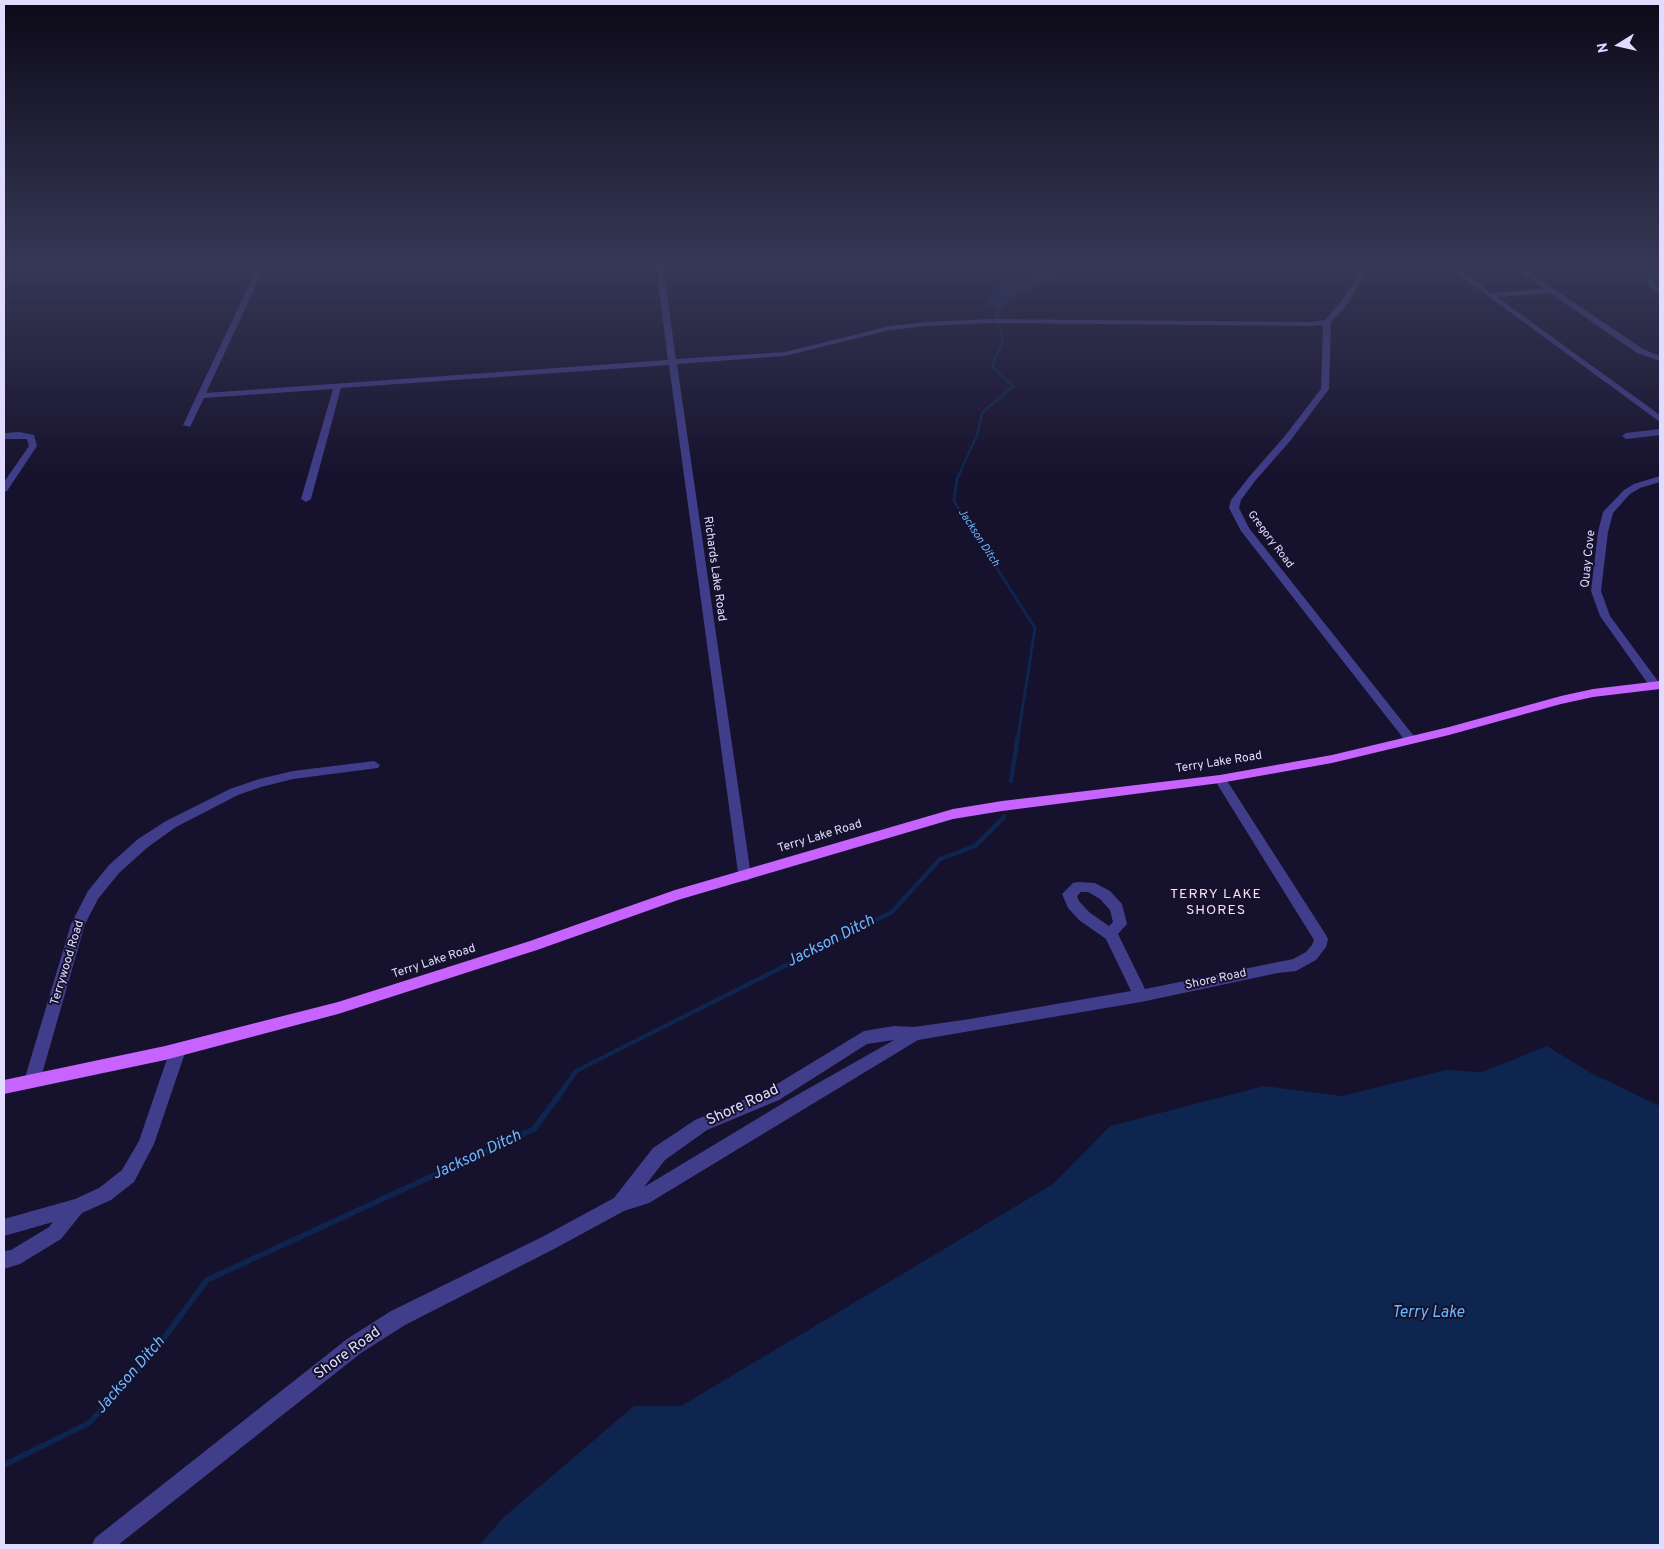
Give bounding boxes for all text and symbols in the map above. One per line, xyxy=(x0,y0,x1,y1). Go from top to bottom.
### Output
north arrow xyxy=(1594,20,1644,70)
text: N xyxy=(1594,41,1613,54)
water label: Jackson Ditch xyxy=(954,507,1002,569)
street label: Gregory Road xyxy=(1244,509,1296,571)
street label: Richards Lake Road xyxy=(699,516,729,622)
street label: Quay Cove xyxy=(1579,529,1599,589)
street label: Terry Lake Road xyxy=(1175,749,1263,777)
street label: Terry Lake Road xyxy=(776,817,864,857)
district label: TERRY LAKE SHORES xyxy=(1169,887,1263,920)
water label: Jackson Ditch xyxy=(784,912,878,972)
street label: Terrywood Road xyxy=(48,919,88,1007)
street label: Terry Lake Road xyxy=(390,942,478,982)
street label: Shore Road xyxy=(1184,966,1248,994)
street label: Shore Road xyxy=(704,1081,782,1131)
water label: Jackson Ditch xyxy=(429,1127,525,1185)
water label: Terry Lake xyxy=(1392,1304,1464,1324)
street label: Shore Road xyxy=(311,1324,385,1384)
water label: Jackson Ditch xyxy=(92,1333,170,1419)

